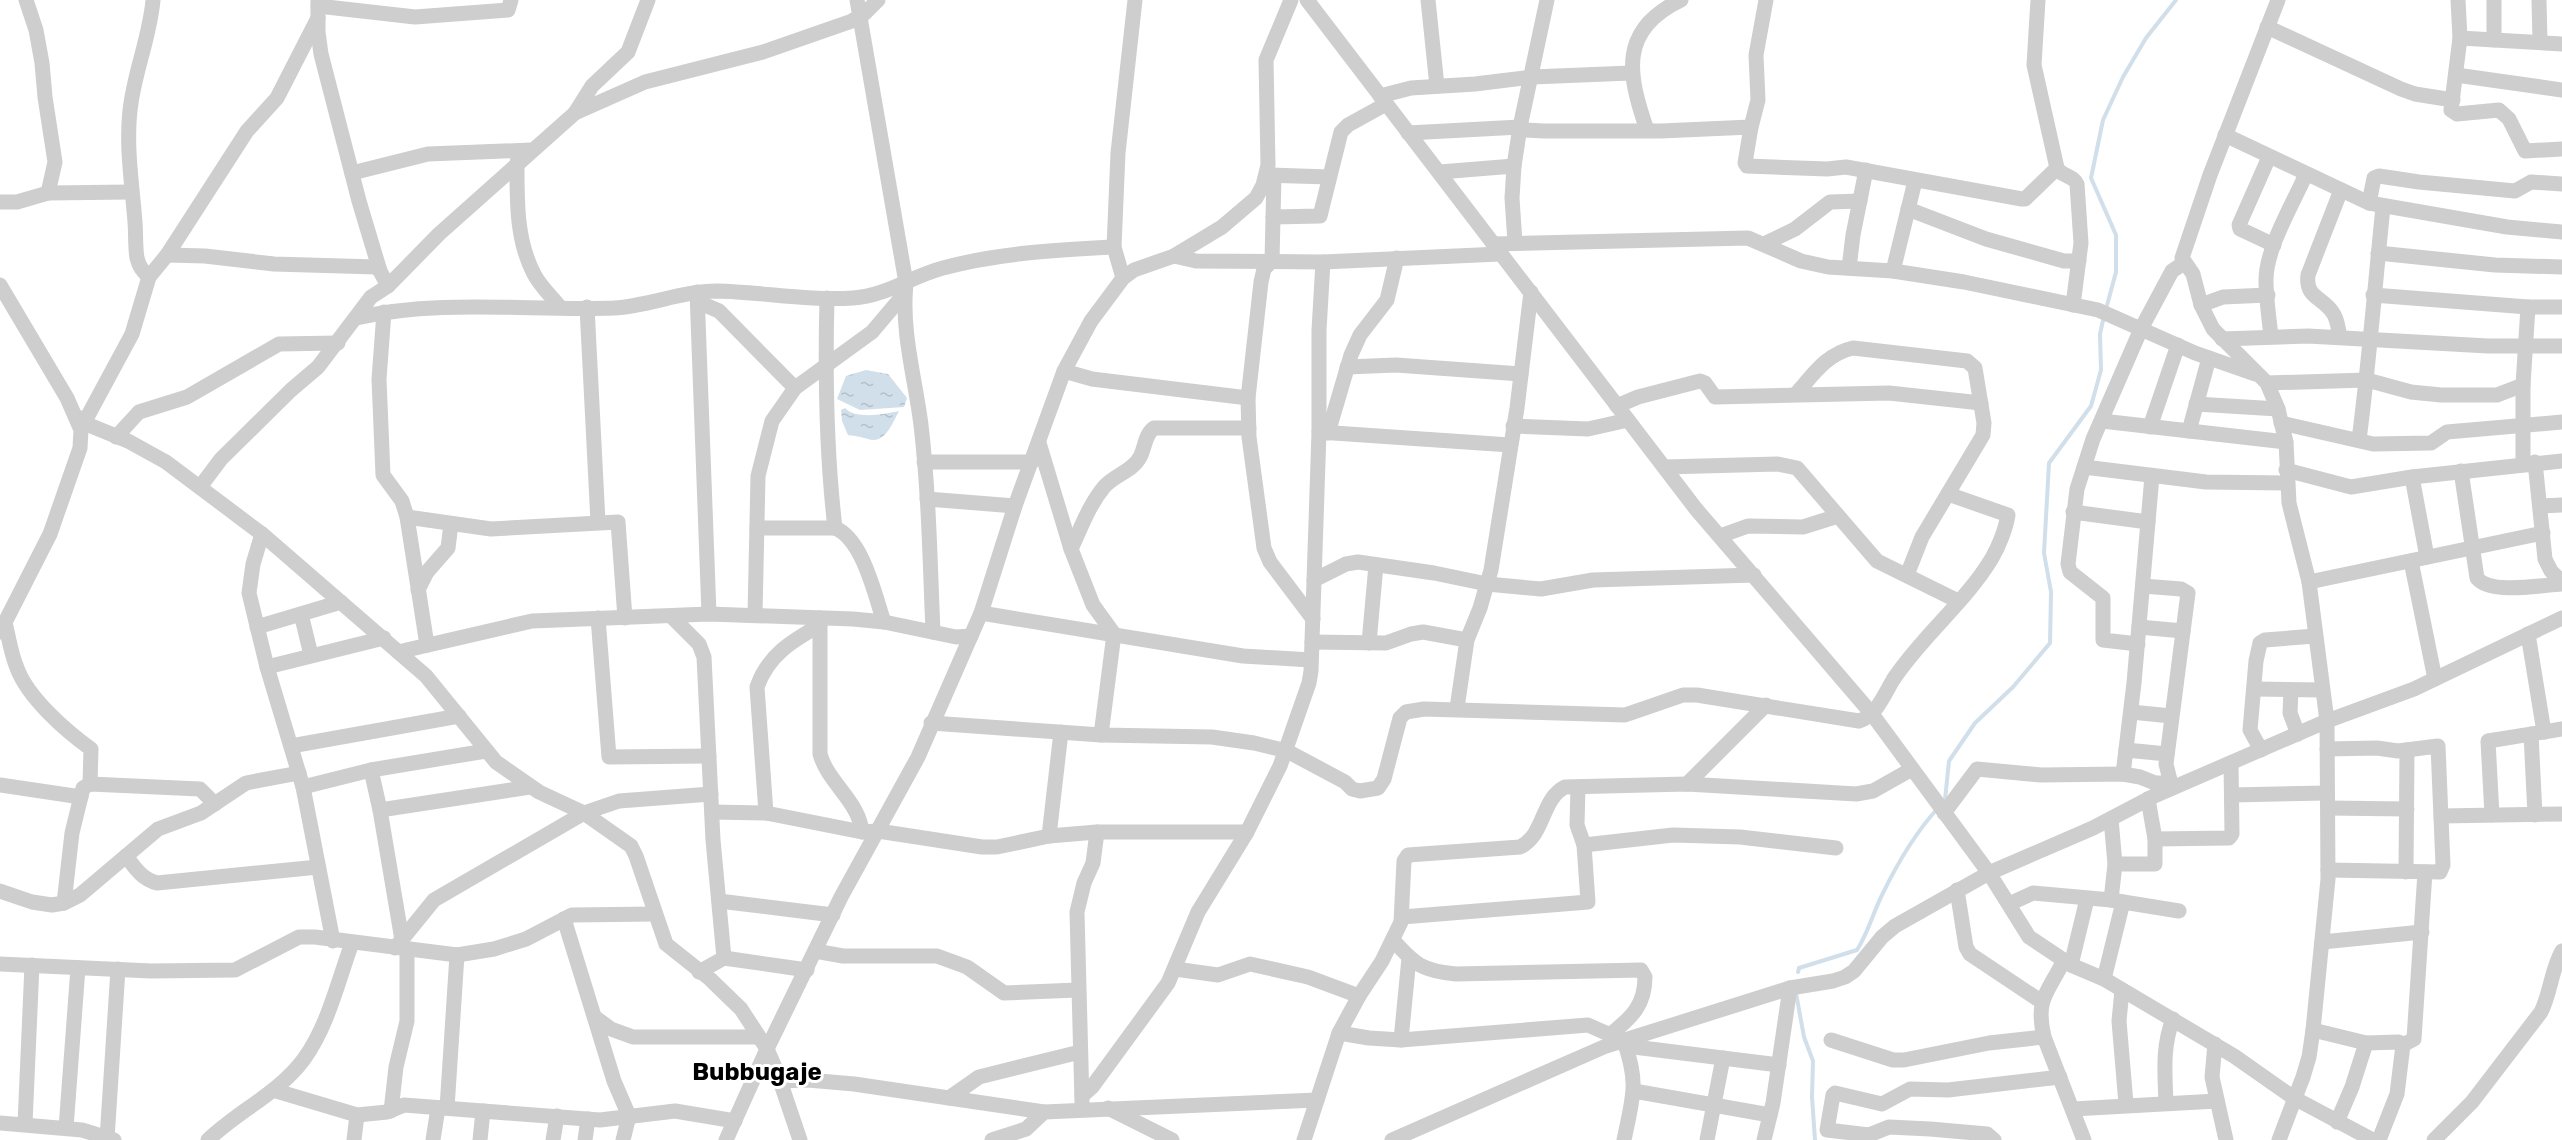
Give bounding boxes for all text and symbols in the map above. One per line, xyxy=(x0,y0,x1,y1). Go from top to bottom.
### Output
district label: Bubbugaje xyxy=(692,1058,822,1086)

